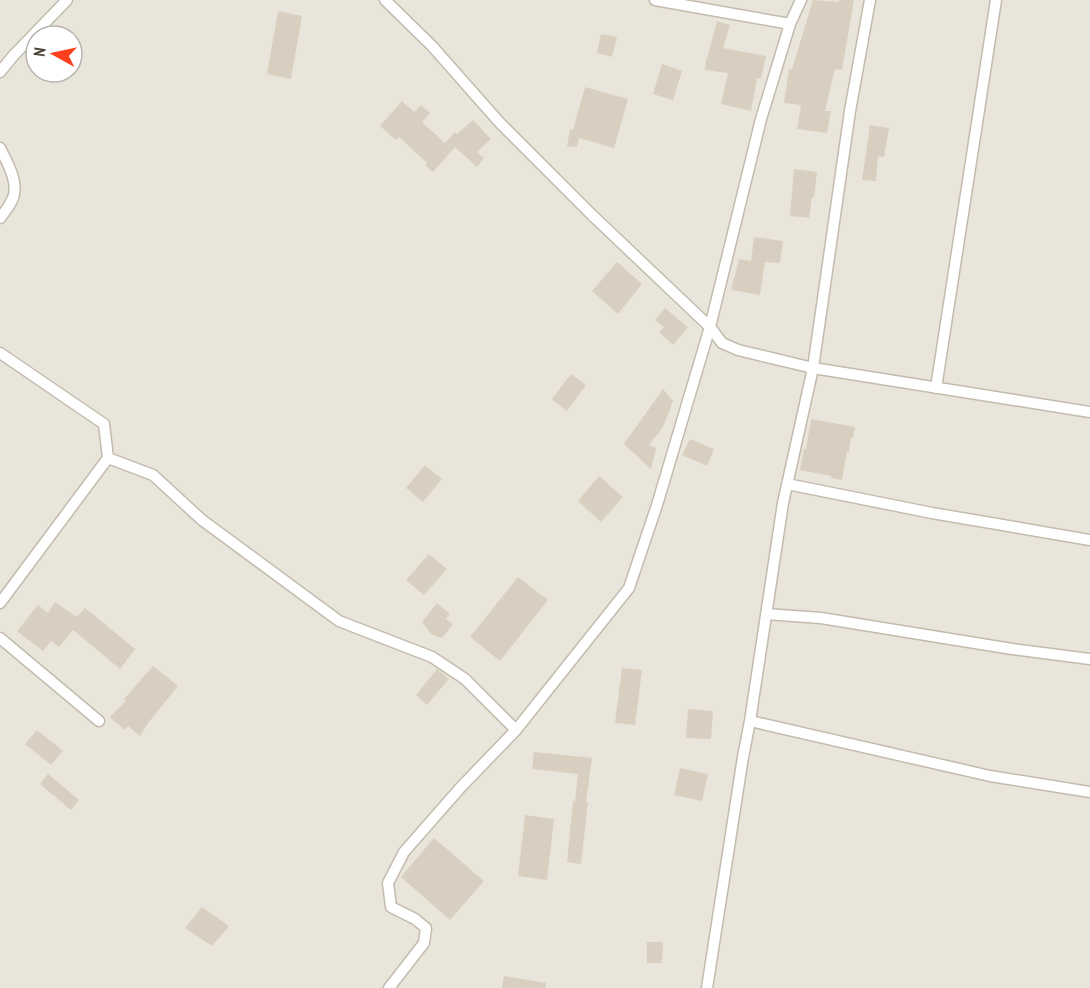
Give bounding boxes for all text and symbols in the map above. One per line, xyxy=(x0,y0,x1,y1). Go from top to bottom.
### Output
north arrow xyxy=(24,24,84,84)
text: N xyxy=(29,46,50,58)

